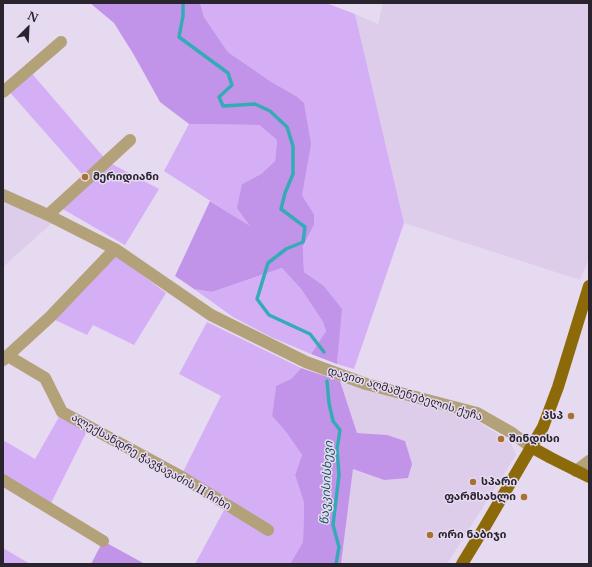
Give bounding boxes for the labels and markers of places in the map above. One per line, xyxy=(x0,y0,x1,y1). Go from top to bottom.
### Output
place label: მერიდიანი xyxy=(93,170,159,184)
marker: მერიდიანი xyxy=(80,172,90,182)
place label: პსპ xyxy=(543,409,563,423)
marker: პსპ xyxy=(566,411,576,421)
place label: შინდისი xyxy=(509,432,560,446)
marker: შინდისი xyxy=(496,434,506,444)
place label: სპარი xyxy=(481,475,517,489)
marker: სპარი xyxy=(468,477,478,487)
place label: ფარმსახლი xyxy=(444,490,516,504)
marker: ფარმსახლი xyxy=(519,492,529,502)
place label: ორი ნაბიჯი xyxy=(438,528,506,542)
marker: ორი ნაბიჯი xyxy=(425,530,435,540)

